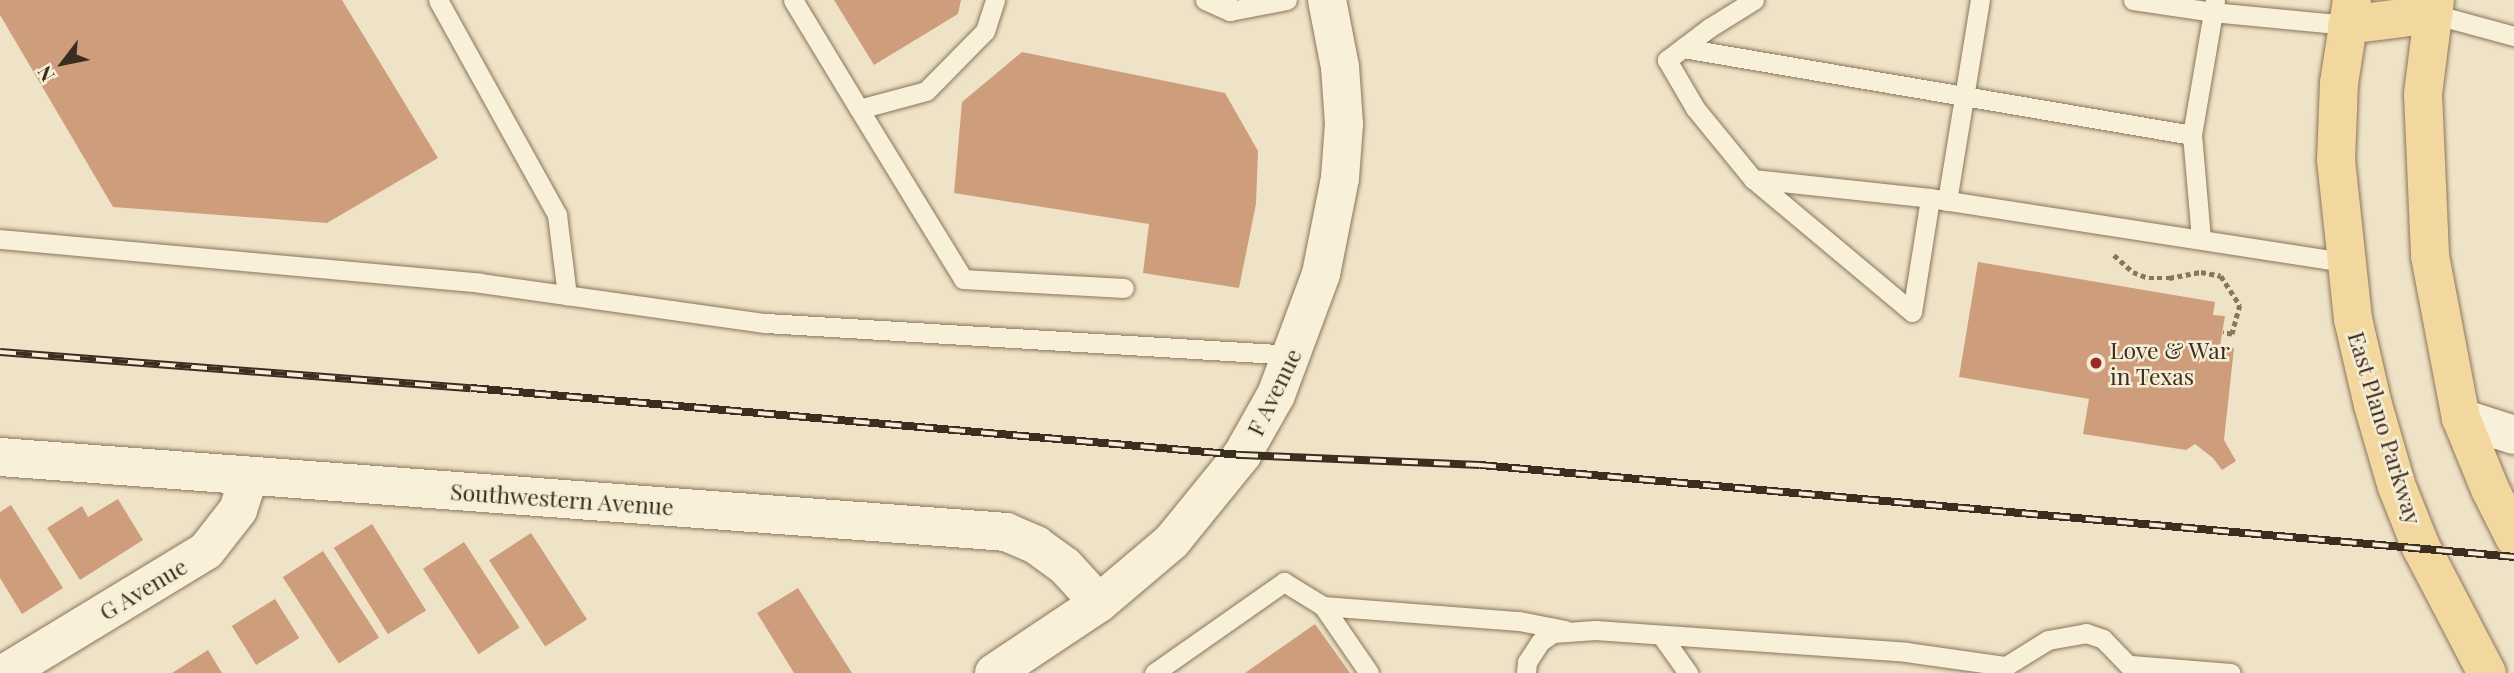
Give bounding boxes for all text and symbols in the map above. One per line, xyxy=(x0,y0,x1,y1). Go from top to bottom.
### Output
north arrow xyxy=(28,28,98,98)
text: N xyxy=(31,61,60,87)
street label: East Plano Parkway xyxy=(2342,328,2428,528)
place label: Love & War in Texas xyxy=(2110,336,2231,390)
street label: F Avenue xyxy=(1241,343,1307,441)
marker: Love & War in Texas xyxy=(2088,355,2104,371)
street label: Southwestern Avenue xyxy=(449,477,675,521)
street label: G Avenue xyxy=(94,552,192,626)

